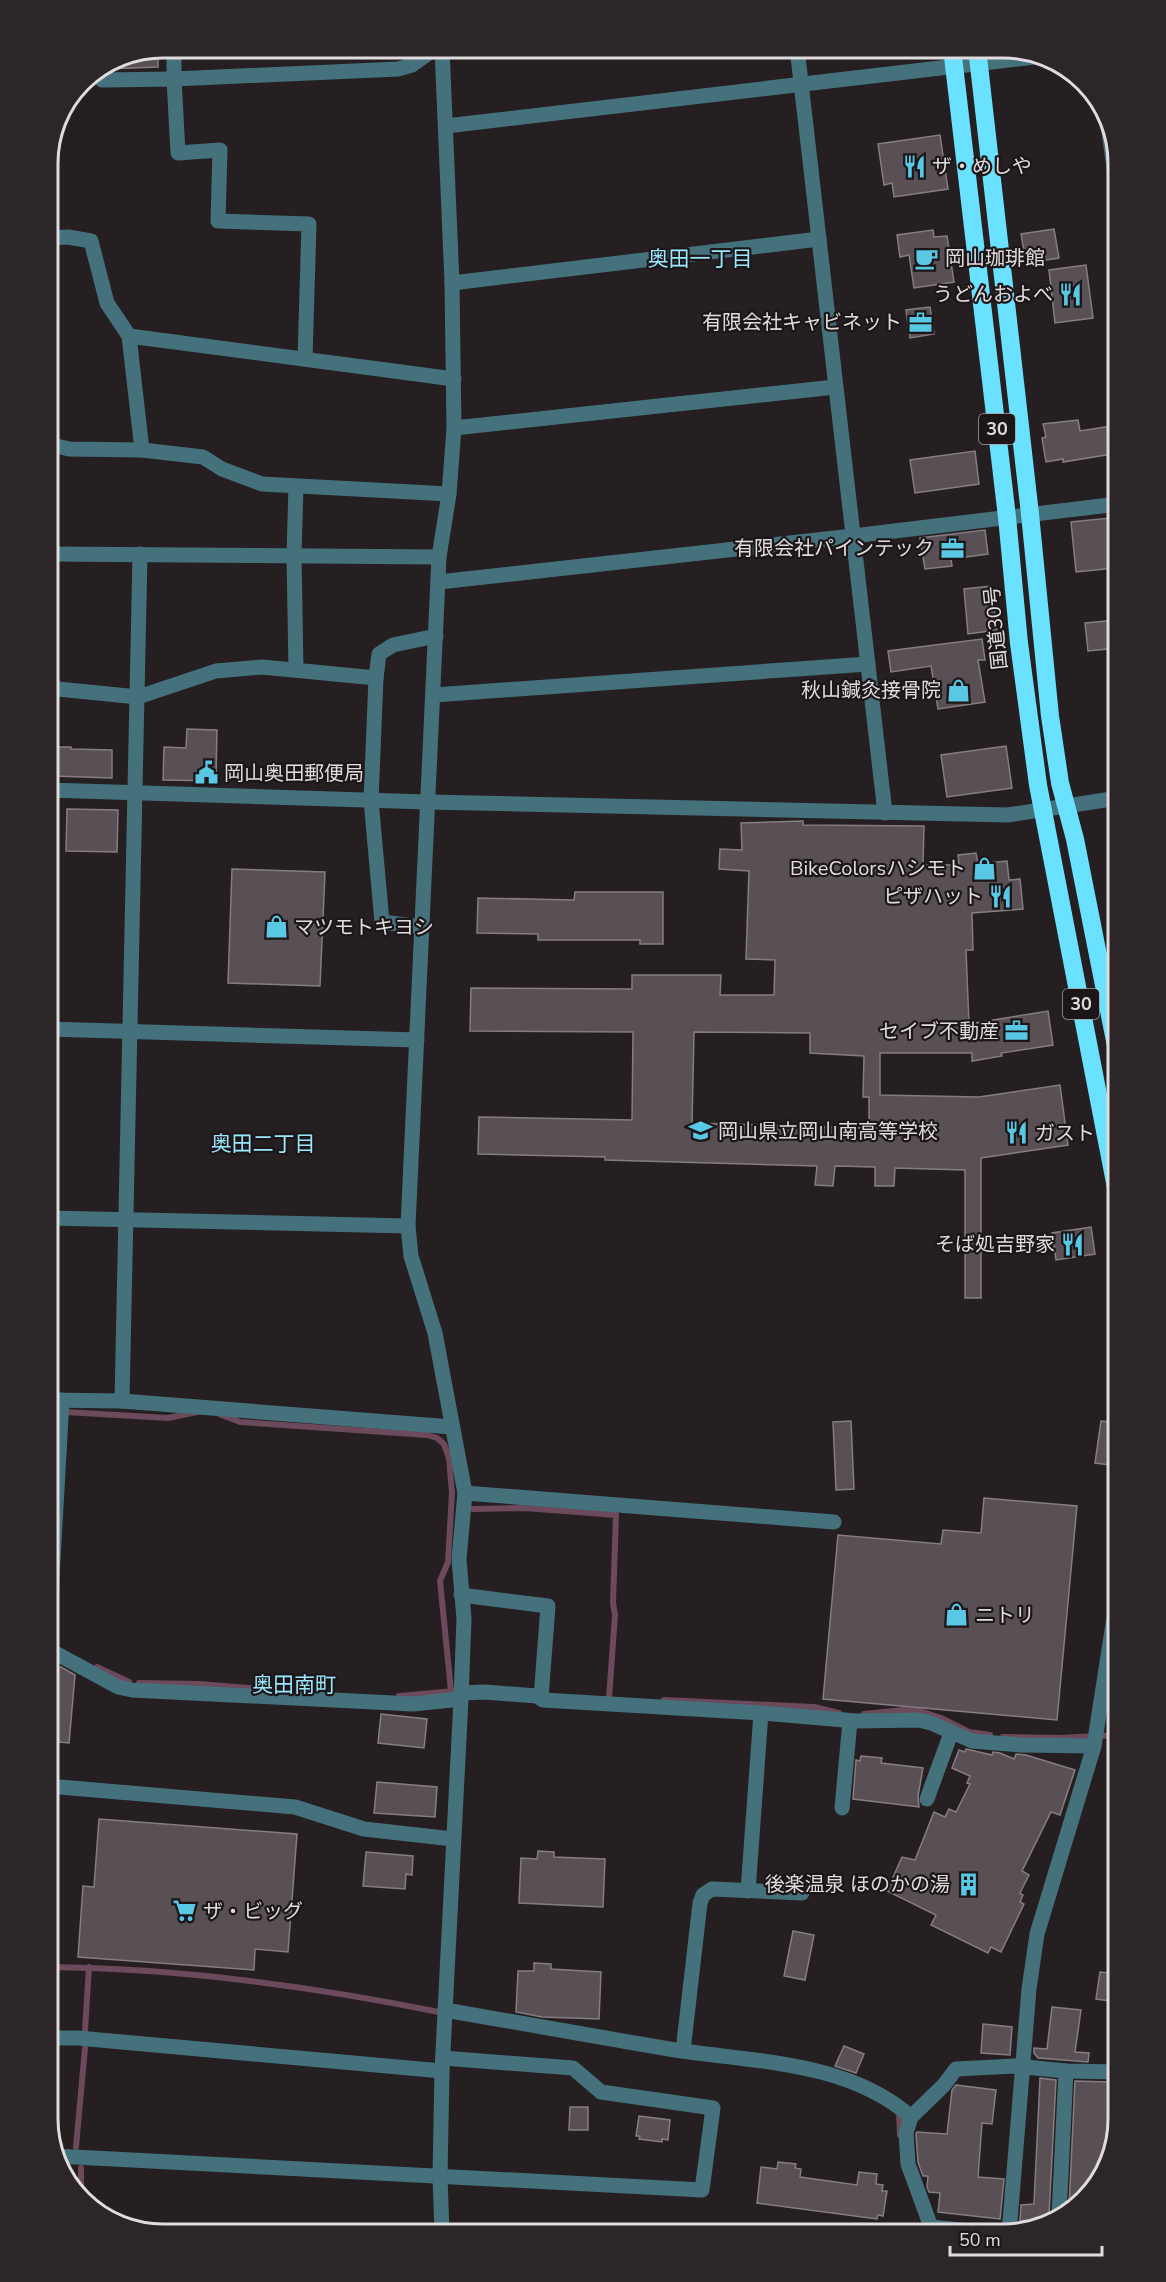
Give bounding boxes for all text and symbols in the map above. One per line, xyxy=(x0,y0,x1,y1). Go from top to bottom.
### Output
restaurant icon: ザ・めしや xyxy=(901,153,927,179)
place label: ザ・めしや xyxy=(932,153,1032,180)
district label: 奥田一丁目 xyxy=(648,245,753,273)
cafe icon: 岡山珈琲館 xyxy=(914,245,940,271)
place label: 岡山珈琲館 xyxy=(945,245,1045,272)
place label: うどんおよべ xyxy=(933,281,1053,308)
restaurant icon: うどんおよべ xyxy=(1058,281,1084,307)
place label: 有限会社キャビネット xyxy=(702,309,902,336)
office icon: 有限会社キャビネット xyxy=(907,309,933,335)
road number: 30 xyxy=(979,414,1015,444)
place label: 有限会社パインテック xyxy=(734,535,934,562)
office icon: 有限会社パインテック xyxy=(939,535,965,561)
street label: 国道30号 xyxy=(978,585,1014,671)
place label: 秋山鍼灸接骨院 xyxy=(801,677,941,704)
shop icon: 秋山鍼灸接骨院 xyxy=(946,677,972,703)
public building icon: 岡山奥田郵便局 xyxy=(193,760,219,786)
place label: 岡山奥田郵便局 xyxy=(224,760,364,787)
place label: BikeColorsハシモト xyxy=(790,855,966,882)
shop icon: BikeColorsハシモト xyxy=(971,855,997,881)
place label: ピザハット xyxy=(883,883,983,910)
restaurant icon: ピザハット xyxy=(988,883,1014,909)
shop icon: マツモトキヨシ xyxy=(263,914,289,940)
place label: マツモトキヨシ xyxy=(294,914,434,941)
road number: 30 xyxy=(1063,989,1099,1019)
place label: セイブ不動産 xyxy=(879,1018,999,1045)
office icon: セイブ不動産 xyxy=(1004,1018,1030,1044)
school or university icon: 岡山県立岡山南高等学校 xyxy=(687,1118,713,1144)
place label: 岡山県立岡山南高等学校 xyxy=(718,1118,938,1145)
restaurant icon: ガスト xyxy=(1004,1120,1030,1146)
place label: ガスト xyxy=(1035,1120,1095,1147)
district label: 奥田二丁目 xyxy=(211,1130,316,1158)
place label: そば処吉野家 xyxy=(935,1231,1055,1258)
restaurant icon: そば処吉野家 xyxy=(1060,1231,1086,1257)
shop icon: ニトリ xyxy=(944,1602,970,1628)
place label: ニトリ xyxy=(975,1602,1035,1629)
district label: 奥田南町 xyxy=(252,1671,336,1699)
place label: 後楽温泉 ほのかの湯 xyxy=(765,1871,950,1898)
building icon: 後楽温泉 ほのかの湯 xyxy=(955,1871,981,1897)
supermarket icon: ザ・ビッグ xyxy=(172,1898,198,1924)
place label: ザ・ビッグ xyxy=(203,1898,303,1925)
scale bar xyxy=(950,2219,1102,2257)
text: 50 m xyxy=(959,2228,1001,2252)

